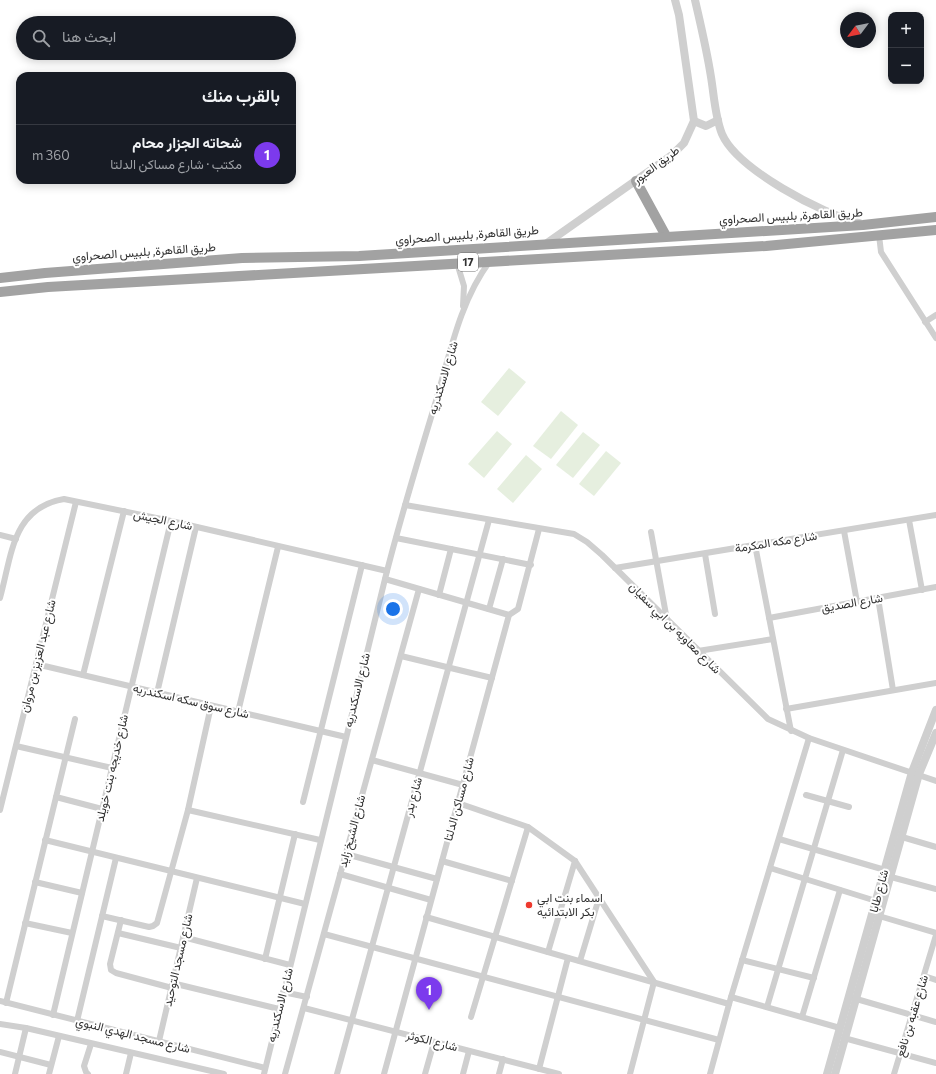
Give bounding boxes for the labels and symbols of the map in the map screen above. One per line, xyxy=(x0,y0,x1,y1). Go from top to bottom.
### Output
north arrow xyxy=(840,12,876,48)
street label: طريق العبور xyxy=(629,142,683,188)
street label: طريق القاهرة, بلبيس الصحراوي xyxy=(719,204,864,230)
street label: طريق القاهرة, بلبيس الصحراوي xyxy=(395,222,540,250)
street label: طريق القاهرة, بلبيس الصحراوي xyxy=(72,239,217,267)
road number: 17 xyxy=(458,253,478,271)
street label: شارع الاسكندريه xyxy=(424,339,463,417)
street label: شارع الجيش xyxy=(132,506,194,535)
street label: شارع مكه المكرمة xyxy=(734,528,818,557)
street label: شارع معاويه بن ابي سفيان xyxy=(624,579,724,679)
street label: شارع الصديق xyxy=(820,590,884,617)
street label: شارع عبد العزيز بن مروان xyxy=(16,598,61,714)
your location xyxy=(383,599,403,619)
street label: شارع الاسكندريه xyxy=(340,651,375,729)
street label: شارع سوق سكه اسكندريه xyxy=(131,680,251,723)
street label: شارع خديجه بنت خويلد xyxy=(92,713,133,823)
street label: شارع مساكن الدلتا xyxy=(440,755,479,843)
street label: شارع بدر xyxy=(400,775,427,820)
street label: شارع الشيخ زايد xyxy=(335,793,370,869)
street label: شارع طابا xyxy=(866,868,893,915)
place label: اسماء بنت ابي بكر الابتدائيه xyxy=(537,890,603,920)
marker: اسماء بنت ابي بكر الابتدائيه xyxy=(524,900,534,910)
street label: شارع مسجد التوحيد xyxy=(160,912,197,1008)
street label: شارع الاسكندريه xyxy=(263,966,298,1044)
street label: شارع عقبه بن نافع xyxy=(892,973,933,1059)
pin: 1 xyxy=(416,977,442,1010)
street label: شارع مسجد الهدي النبوي xyxy=(74,1013,192,1059)
street label: شارع الكوثر xyxy=(403,1027,459,1056)

